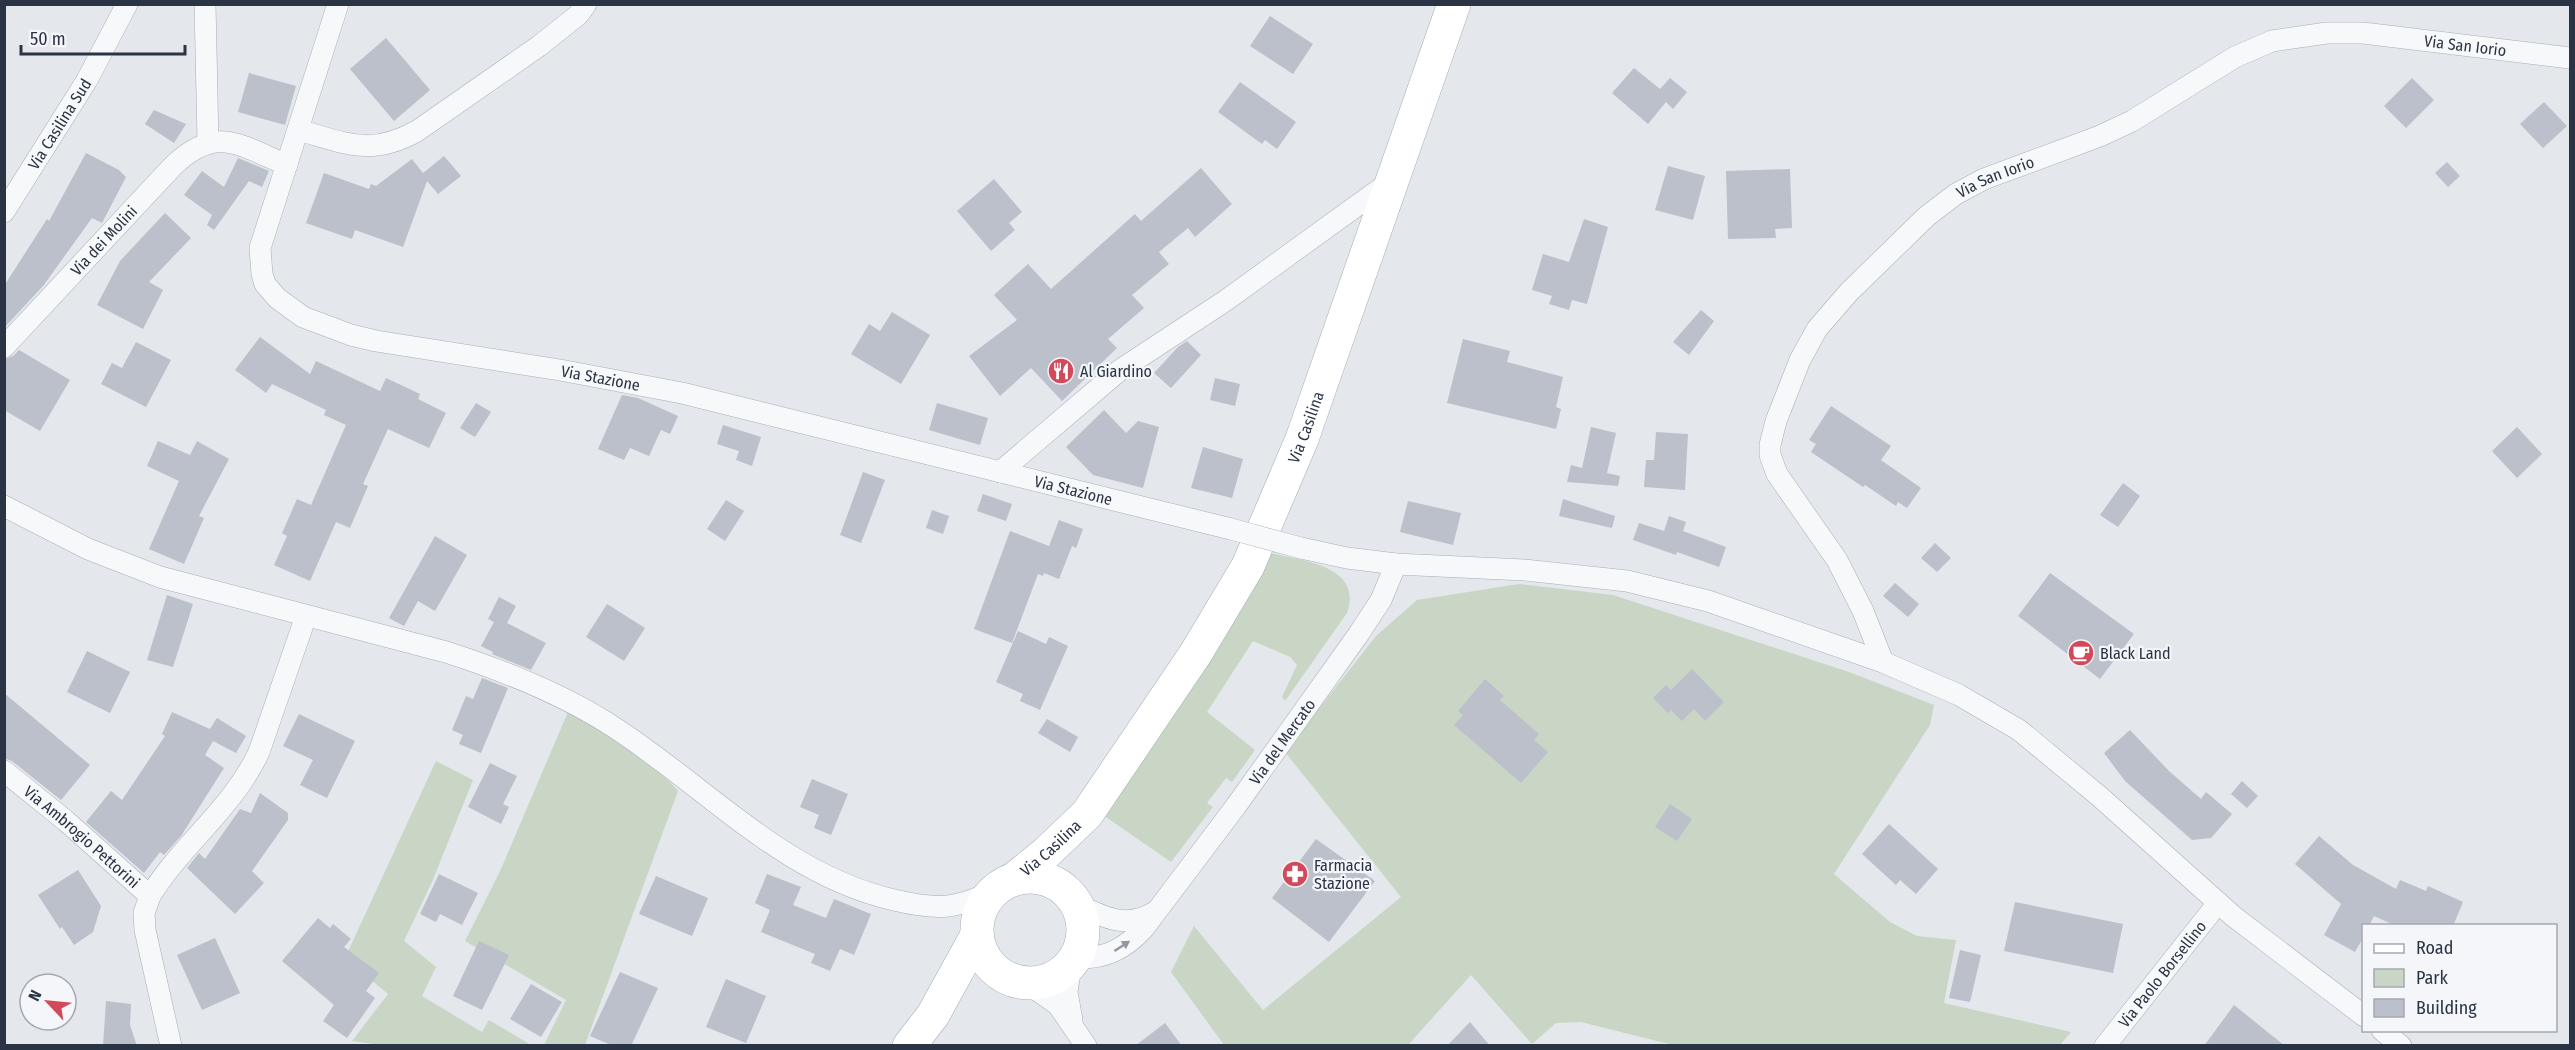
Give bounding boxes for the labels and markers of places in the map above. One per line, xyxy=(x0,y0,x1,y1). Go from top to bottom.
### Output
restaurant icon: Al Giardino xyxy=(1046,356,1076,386)
place label: Al Giardino xyxy=(1080,362,1152,381)
cafe icon: Black Land xyxy=(2066,638,2096,668)
place label: Black Land xyxy=(2100,644,2171,663)
place label: Farmacia Stazione xyxy=(1314,856,1372,893)
pharmacy icon: Farmacia Stazione xyxy=(1280,859,1310,889)

